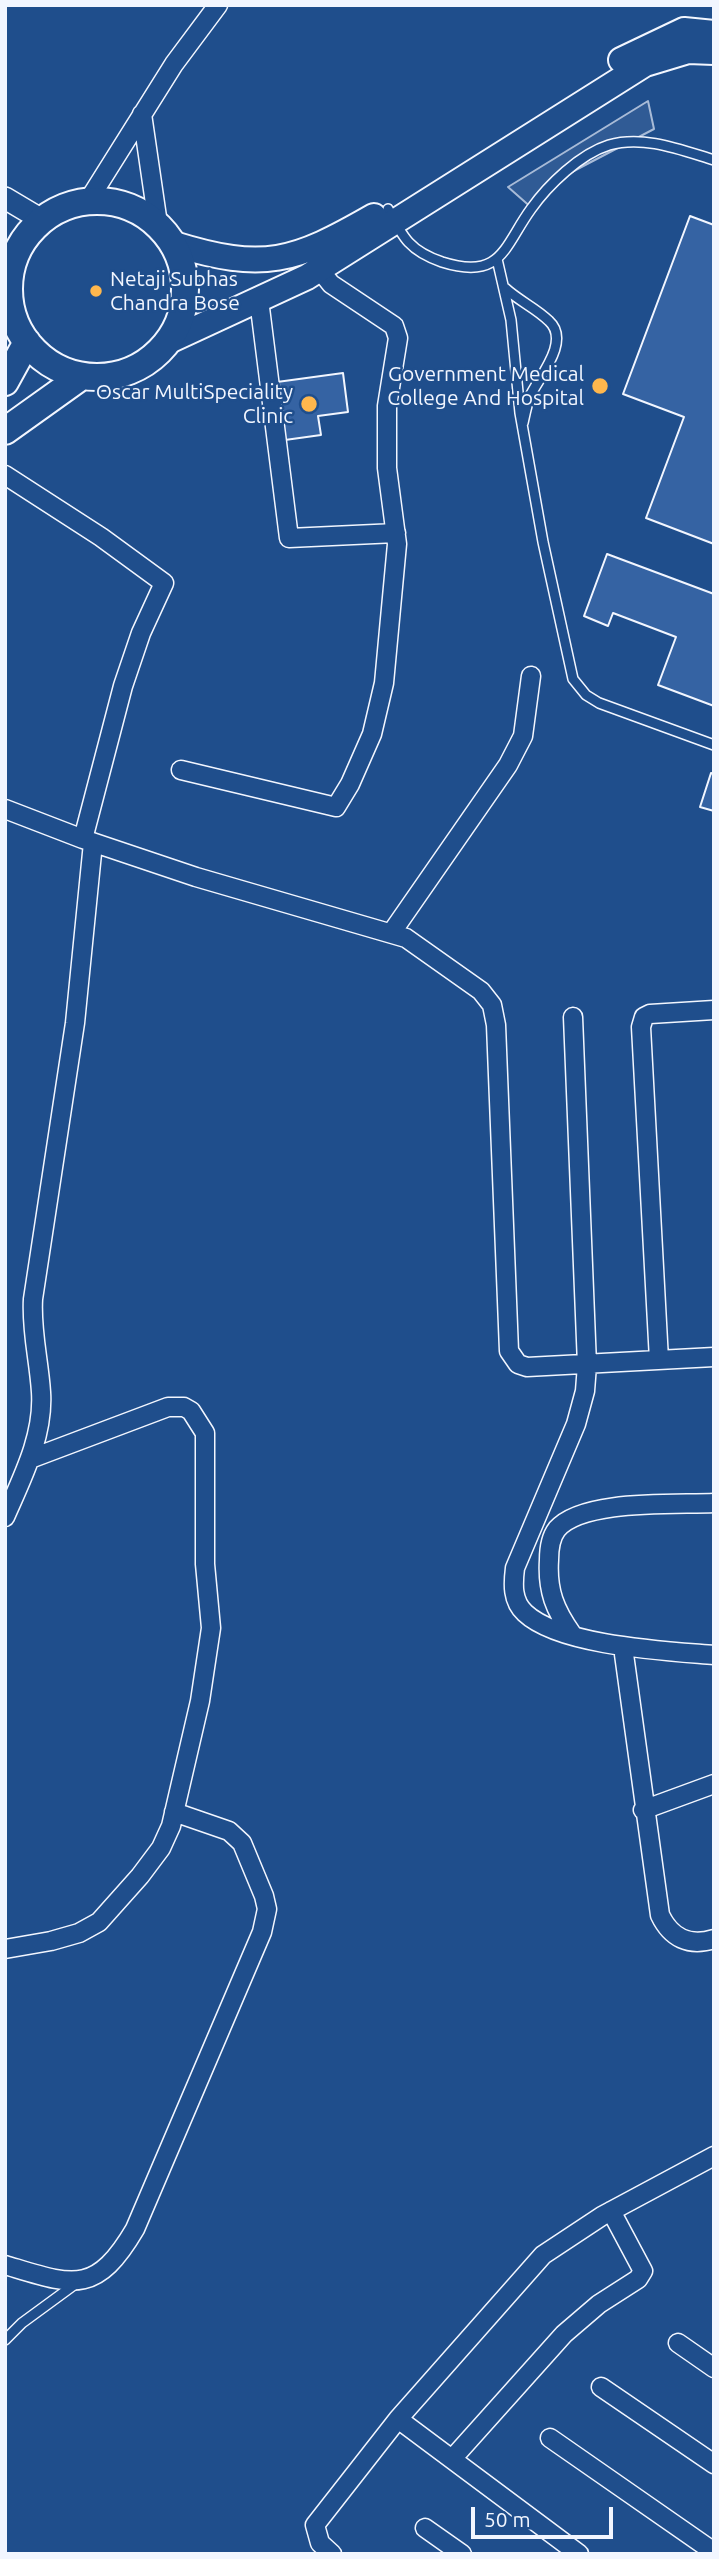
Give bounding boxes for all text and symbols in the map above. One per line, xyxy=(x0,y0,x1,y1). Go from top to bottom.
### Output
place label: Netaji Subhas Chandra Bose xyxy=(110,266,240,316)
marker: Netaji Subhas Chandra Bose xyxy=(88,283,104,299)
place label: Government Medical College And Hospital xyxy=(387,361,584,411)
marker: Government Medical College And Hospital xyxy=(590,376,610,396)
place label: Oscar MultiSpeciality Clinic xyxy=(96,379,293,429)
marker: Oscar MultiSpeciality Clinic xyxy=(299,394,319,414)
scale bar xyxy=(474,2492,616,2536)
text: 50 m xyxy=(484,2507,531,2531)

